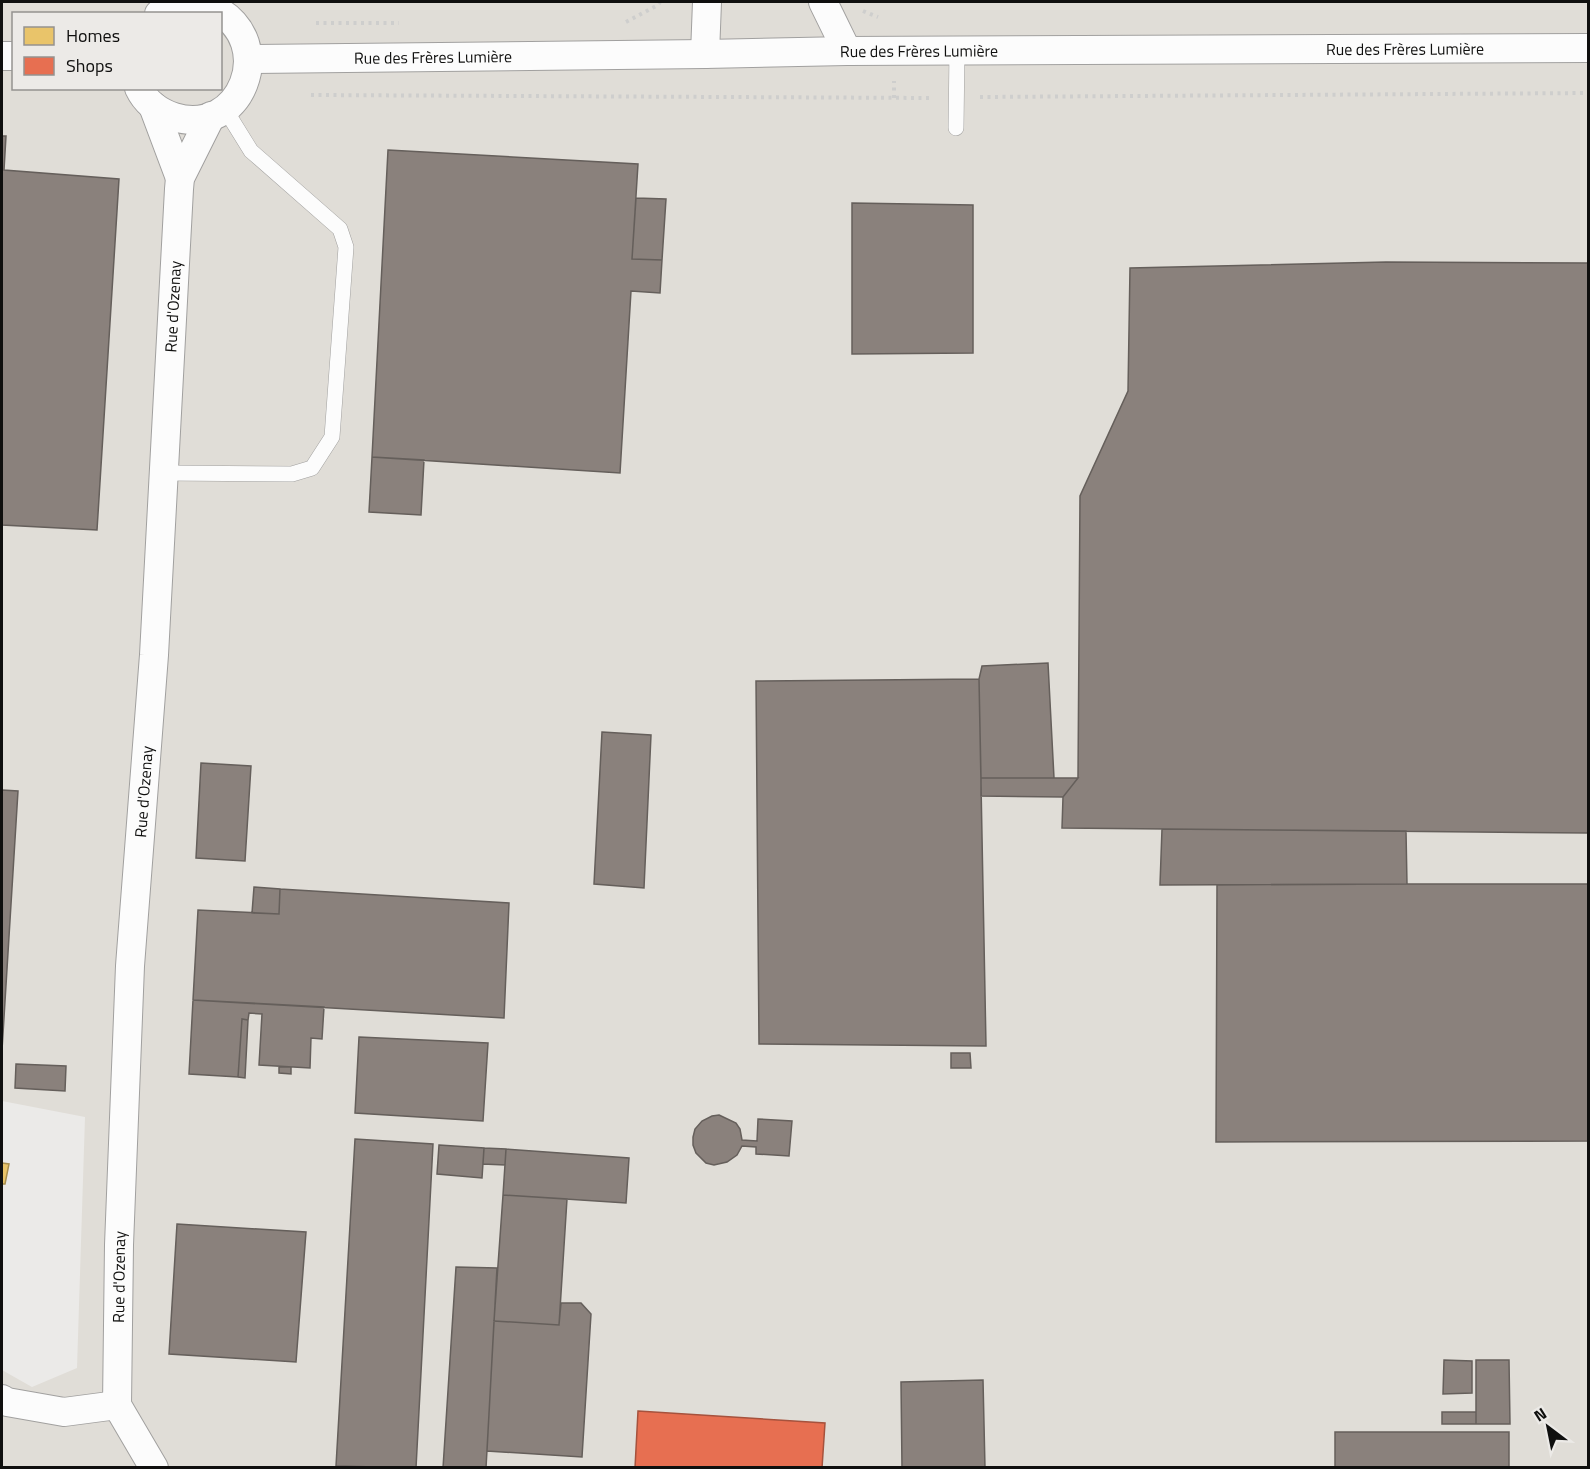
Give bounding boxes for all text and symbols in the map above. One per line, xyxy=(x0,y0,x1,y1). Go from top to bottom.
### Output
legend xyxy=(12,12,222,90)
text: Homes xyxy=(66,22,120,49)
street label: Rue des Frères Lumière xyxy=(1326,36,1484,61)
street label: Rue des Frères Lumière xyxy=(840,38,998,63)
street label: Rue des Frères Lumière xyxy=(354,44,512,70)
text: Shops xyxy=(66,52,113,79)
street label: Rue d'Ozenay xyxy=(158,260,187,353)
street label: Rue d'Ozenay xyxy=(128,745,159,838)
street label: Rue d'Ozenay xyxy=(106,1230,132,1323)
north arrow xyxy=(1518,1397,1578,1457)
text: N xyxy=(1529,1401,1551,1427)

